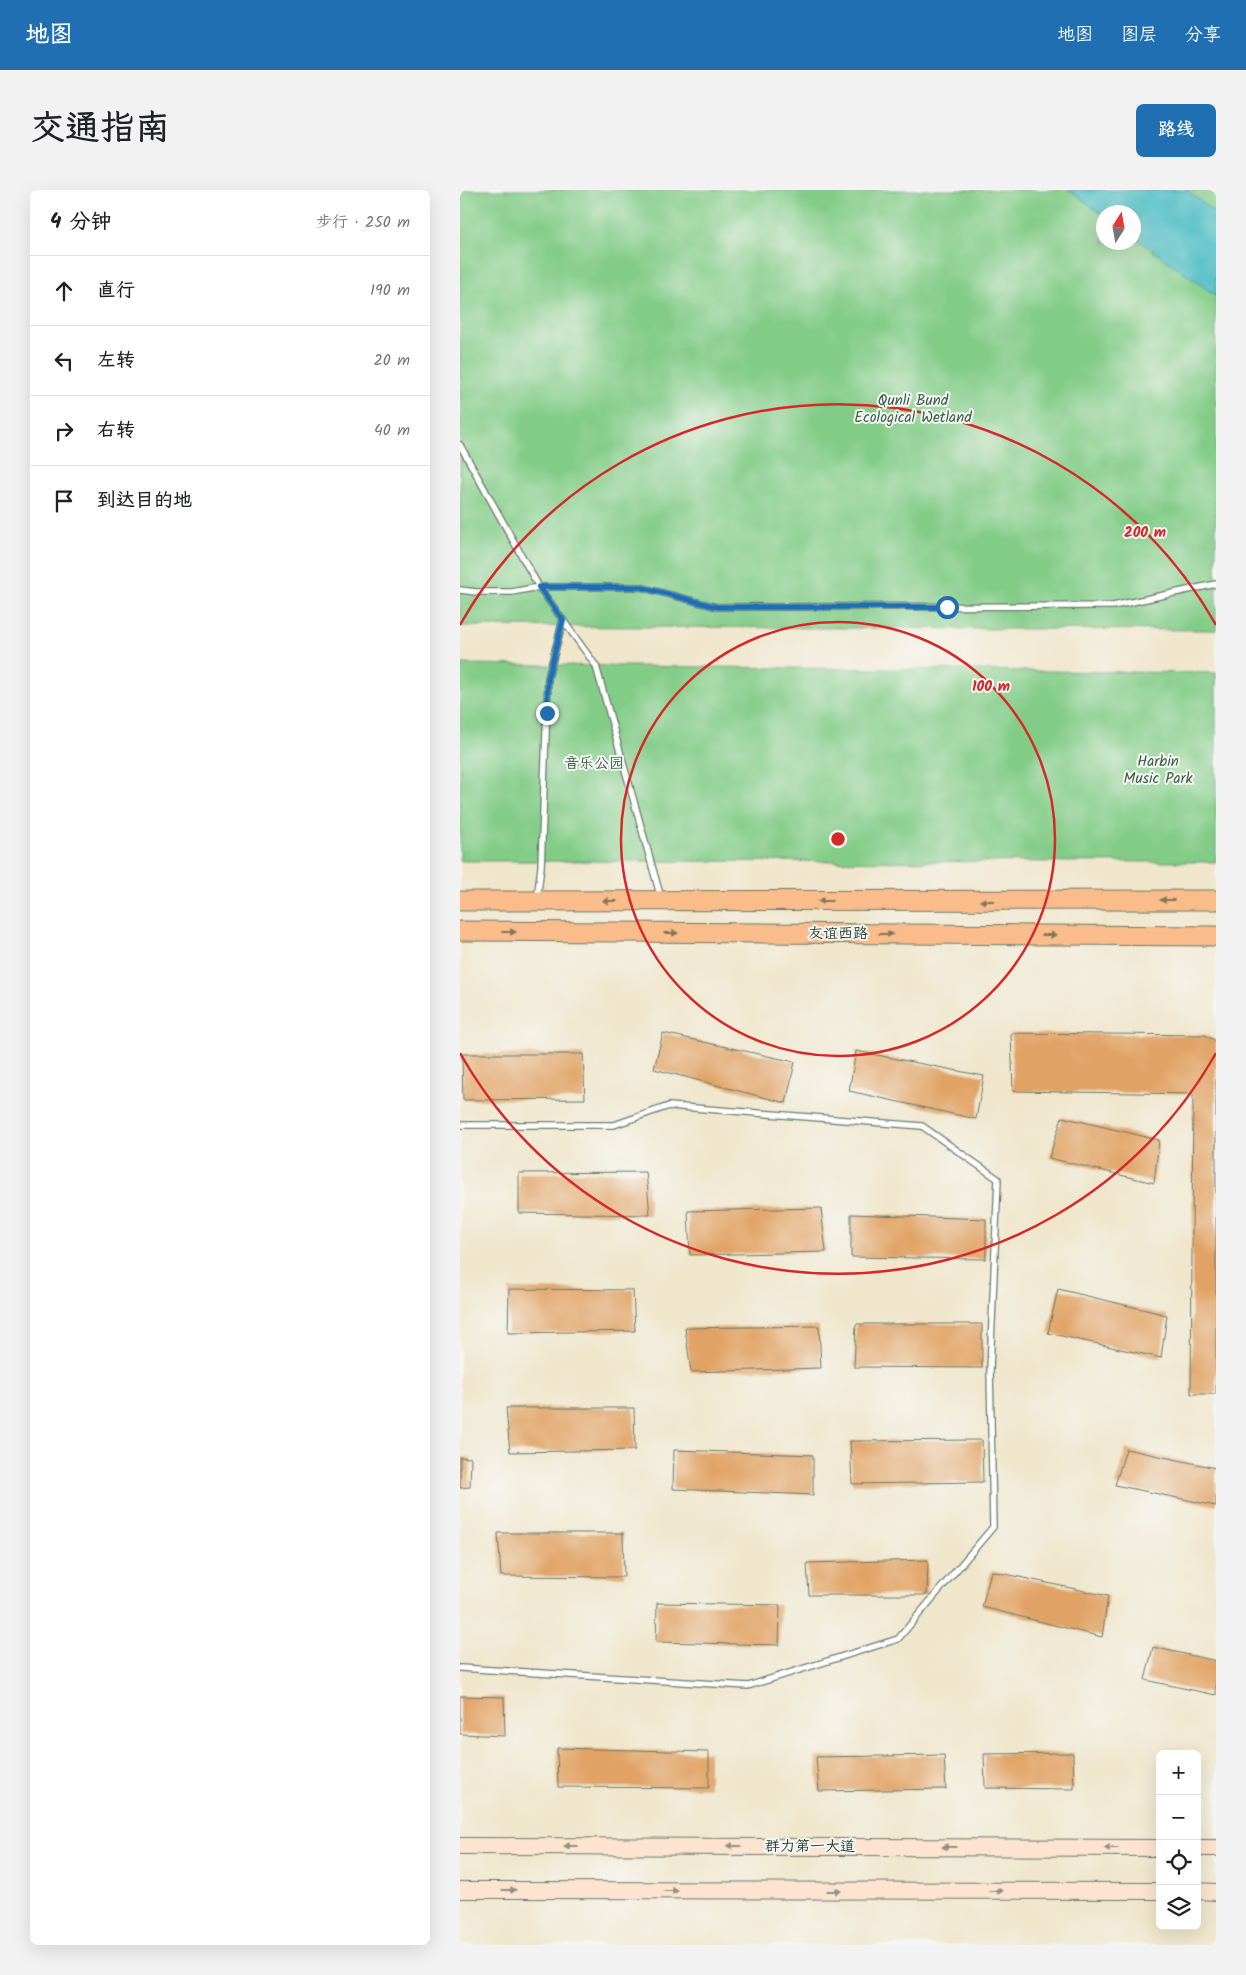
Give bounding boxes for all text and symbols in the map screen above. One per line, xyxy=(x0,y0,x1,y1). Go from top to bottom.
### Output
text: 地图 xyxy=(25,16,73,55)
text: 地图 xyxy=(1057,21,1093,50)
text: 图层 xyxy=(1121,21,1157,50)
text: 分享 xyxy=(1185,21,1221,50)
text: 交通指南 xyxy=(30,102,170,158)
button: 路线 xyxy=(1136,104,1216,157)
north arrow xyxy=(1096,205,1141,250)
text: 4 分钟 xyxy=(50,206,112,239)
text: 步行 · 250 m xyxy=(316,210,410,235)
text: 直行 xyxy=(97,276,135,306)
icon: ahead xyxy=(50,277,78,305)
text: 190 m xyxy=(370,278,410,303)
text: 左转 xyxy=(97,346,135,376)
icon: left xyxy=(50,347,78,375)
text: 20 m xyxy=(374,348,410,373)
park label: Qunli Bund Ecological Wetland xyxy=(854,389,972,430)
text: 右转 xyxy=(97,416,135,446)
icon: right xyxy=(50,417,78,445)
text: 40 m xyxy=(374,418,410,443)
text: 到达目的地 xyxy=(97,486,192,516)
icon: arrive xyxy=(50,487,78,515)
text: 200 m xyxy=(1124,521,1166,545)
route start xyxy=(936,596,959,619)
text: 100 m xyxy=(972,675,1010,699)
route end xyxy=(536,702,559,725)
park label: Harbin Music Park xyxy=(1124,750,1193,791)
park label: 音乐公园 xyxy=(564,752,624,776)
centre of rings xyxy=(829,830,847,848)
one-way arrow xyxy=(1159,896,1175,904)
one-way arrow xyxy=(602,897,618,905)
one-way arrow xyxy=(817,897,833,905)
one-way arrow xyxy=(979,897,995,905)
street label: 友谊西路 xyxy=(808,922,868,946)
one-way arrow xyxy=(501,928,517,936)
one-way arrow xyxy=(663,929,679,937)
one-way arrow xyxy=(878,930,894,938)
one-way arrow xyxy=(1041,931,1057,939)
map controls xyxy=(1156,1750,1201,1930)
button: + xyxy=(1156,1750,1201,1795)
button: − xyxy=(1156,1795,1201,1840)
street label: 群力第一大道 xyxy=(765,1835,855,1859)
button: locate xyxy=(1156,1840,1201,1885)
one-way arrow xyxy=(563,1842,579,1850)
one-way arrow xyxy=(725,1842,741,1850)
one-way arrow xyxy=(940,1843,956,1851)
one-way arrow xyxy=(1103,1843,1119,1851)
button: layers xyxy=(1156,1885,1201,1930)
one-way arrow xyxy=(501,1886,517,1894)
one-way arrow xyxy=(663,1887,679,1895)
one-way arrow xyxy=(826,1887,842,1895)
one-way arrow xyxy=(988,1887,1004,1895)

